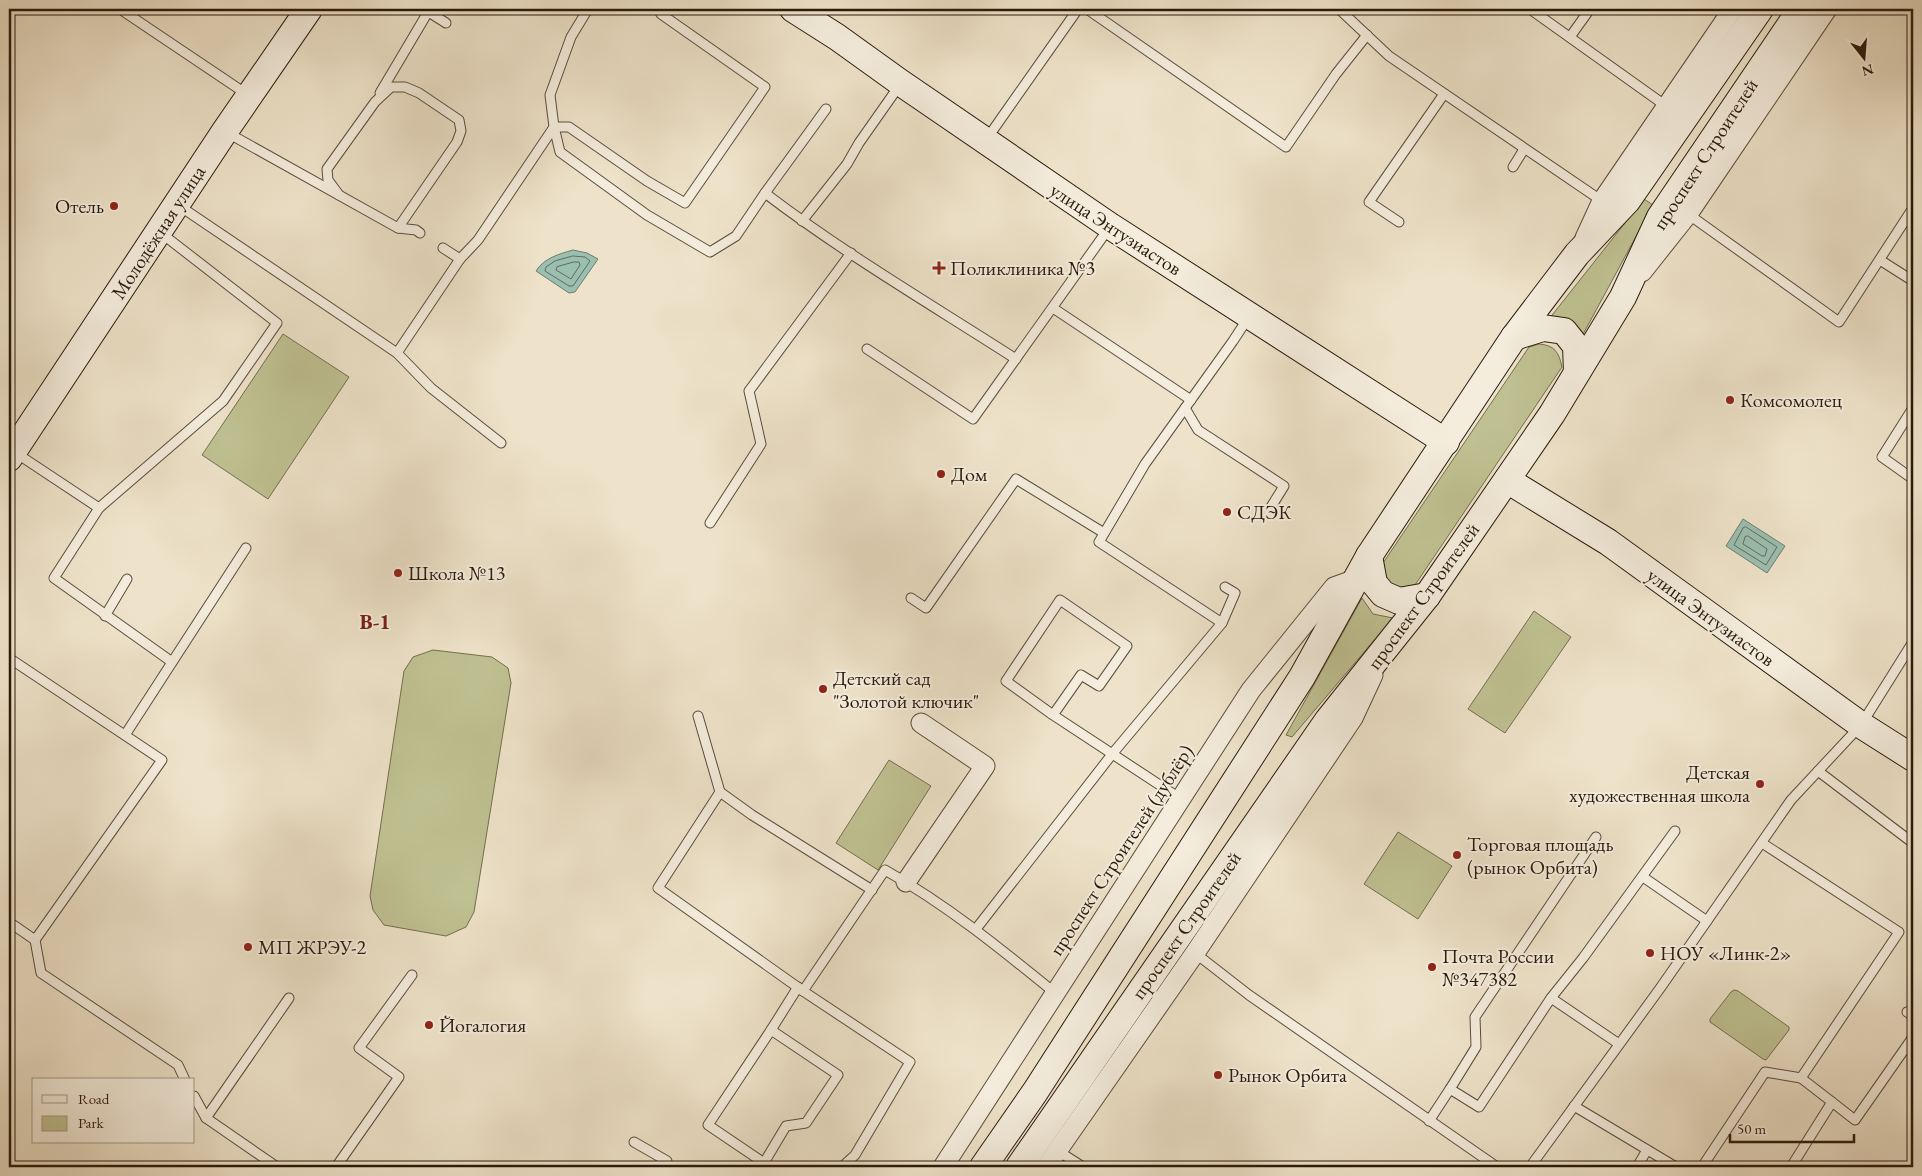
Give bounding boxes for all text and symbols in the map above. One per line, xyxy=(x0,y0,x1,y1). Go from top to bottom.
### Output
north arrow xyxy=(1840,32,1890,82)
text: N xyxy=(1859,60,1876,81)
street label: проспект Строителей xyxy=(1646,73,1764,234)
street label: Молодёжная улица xyxy=(105,160,211,304)
street label: улица Энтузиастов xyxy=(1045,177,1187,281)
place label: Отель xyxy=(55,193,104,219)
marker: Отель xyxy=(108,200,120,212)
place label: Поликлиника №3 xyxy=(950,255,1095,281)
marker: Поликлиника №3 xyxy=(932,261,946,275)
place label: Комсомолец xyxy=(1740,387,1843,413)
marker: Комсомолец xyxy=(1724,394,1736,406)
place label: Дом xyxy=(951,461,988,487)
marker: Дом xyxy=(935,468,947,480)
place label: СДЭК xyxy=(1237,499,1292,525)
marker: СДЭК xyxy=(1221,506,1233,518)
street label: проспект Строителей xyxy=(1361,517,1485,674)
place label: Школа №13 xyxy=(408,560,505,586)
street label: улица Энтузиастов xyxy=(1642,562,1780,672)
marker: Школа №13 xyxy=(392,567,404,579)
district label: В-1 xyxy=(360,608,390,635)
place label: Детский сад "Золотой ключик" xyxy=(833,665,979,714)
marker: Детский сад "Золотой ключик" xyxy=(817,683,829,695)
street label: проспект Строителей (дублёр) xyxy=(1044,740,1198,960)
place label: Детская художественная школа xyxy=(1569,759,1750,808)
marker: Детская художественная школа xyxy=(1754,778,1766,790)
place label: Торговая площадь (рынок Орбита) xyxy=(1467,831,1614,880)
street label: проспект Строителей xyxy=(1126,846,1246,1004)
marker: Торговая площадь (рынок Орбита) xyxy=(1451,849,1463,861)
place label: МП ЖРЭУ-2 xyxy=(258,934,367,960)
place label: НОУ «Линк-2» xyxy=(1660,940,1791,966)
marker: МП ЖРЭУ-2 xyxy=(242,941,254,953)
place label: Почта России №347382 xyxy=(1442,943,1555,992)
marker: НОУ «Линк-2» xyxy=(1644,947,1656,959)
marker: Почта России №347382 xyxy=(1426,961,1438,973)
place label: Йогалогия xyxy=(439,1012,526,1038)
marker: Йогалогия xyxy=(423,1019,435,1031)
place label: Рынок Орбита xyxy=(1228,1062,1347,1088)
marker: Рынок Орбита xyxy=(1212,1069,1224,1081)
legend xyxy=(32,1078,195,1144)
text: Road xyxy=(78,1089,110,1108)
scale bar xyxy=(1730,1111,1853,1143)
text: Park xyxy=(78,1113,105,1132)
text: 50 m xyxy=(1737,1119,1766,1138)

